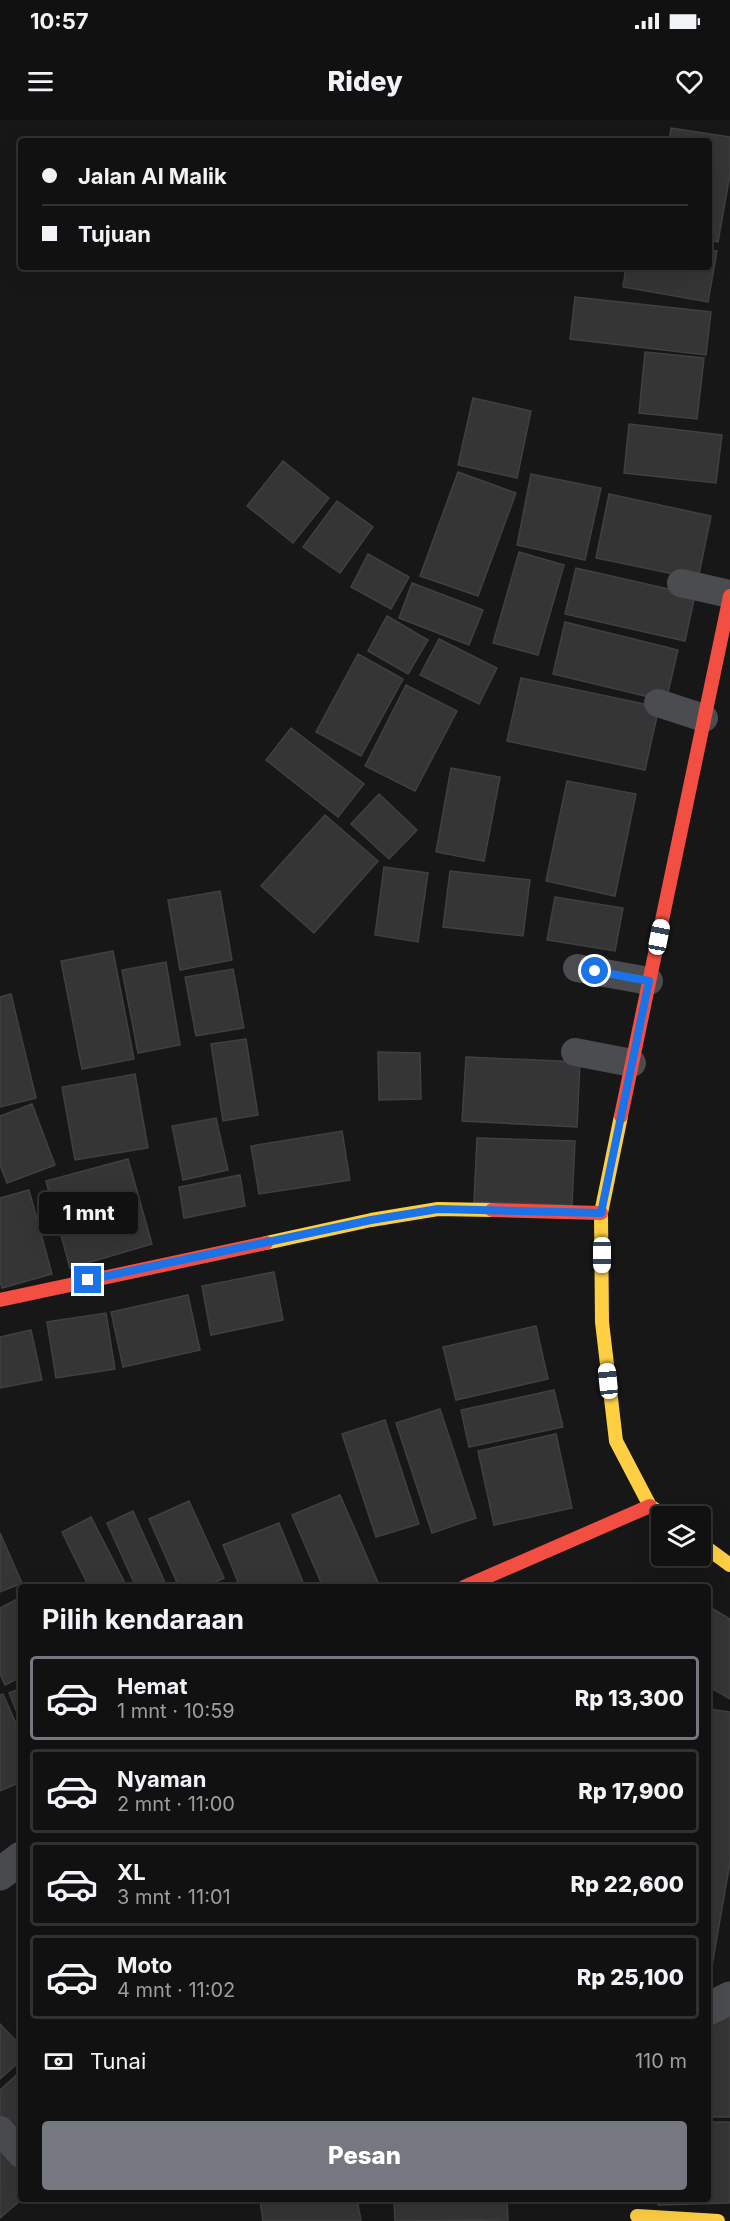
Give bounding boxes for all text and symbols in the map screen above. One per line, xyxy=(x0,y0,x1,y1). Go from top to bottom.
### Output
text: 10:57 xyxy=(30,8,89,34)
icon: menu xyxy=(24,65,57,98)
text: Ridey xyxy=(327,65,403,98)
icon: heart xyxy=(673,65,706,98)
text: Jalan Al Malik xyxy=(78,163,227,189)
text: Tujuan xyxy=(78,221,151,247)
car xyxy=(647,918,671,956)
route start xyxy=(581,957,608,984)
callout: 1 mnt xyxy=(38,1193,138,1235)
text: 1 mnt xyxy=(62,1201,115,1225)
car xyxy=(593,1237,611,1273)
route end xyxy=(74,1266,101,1293)
car xyxy=(597,1362,619,1400)
map controls xyxy=(651,1506,711,1566)
button: layers xyxy=(651,1506,711,1566)
text: Pilih kendaraan xyxy=(42,1603,244,1636)
icon: car xyxy=(45,1671,99,1725)
text: Hemat xyxy=(117,1673,187,1699)
text: Rp 13,300 xyxy=(575,1685,684,1711)
text: 1 mnt · 10:59 xyxy=(117,1699,235,1723)
icon: car xyxy=(45,1764,99,1818)
text: Nyaman xyxy=(117,1766,206,1792)
text: Rp 17,900 xyxy=(578,1778,684,1804)
text: 2 mnt · 11:00 xyxy=(117,1792,235,1816)
icon: car xyxy=(45,1857,99,1911)
text: XL xyxy=(117,1859,146,1885)
text: Rp 22,600 xyxy=(570,1871,684,1897)
text: 3 mnt · 11:01 xyxy=(117,1885,231,1909)
icon: car xyxy=(45,1950,99,2004)
text: Moto xyxy=(117,1952,172,1978)
text: Rp 25,100 xyxy=(577,1964,684,1990)
text: 4 mnt · 11:02 xyxy=(117,1978,235,2002)
icon: cash xyxy=(42,2045,75,2078)
text: Tunai xyxy=(90,2048,146,2074)
text: 110 m xyxy=(635,2049,687,2073)
button: Pesan xyxy=(42,2121,687,2190)

